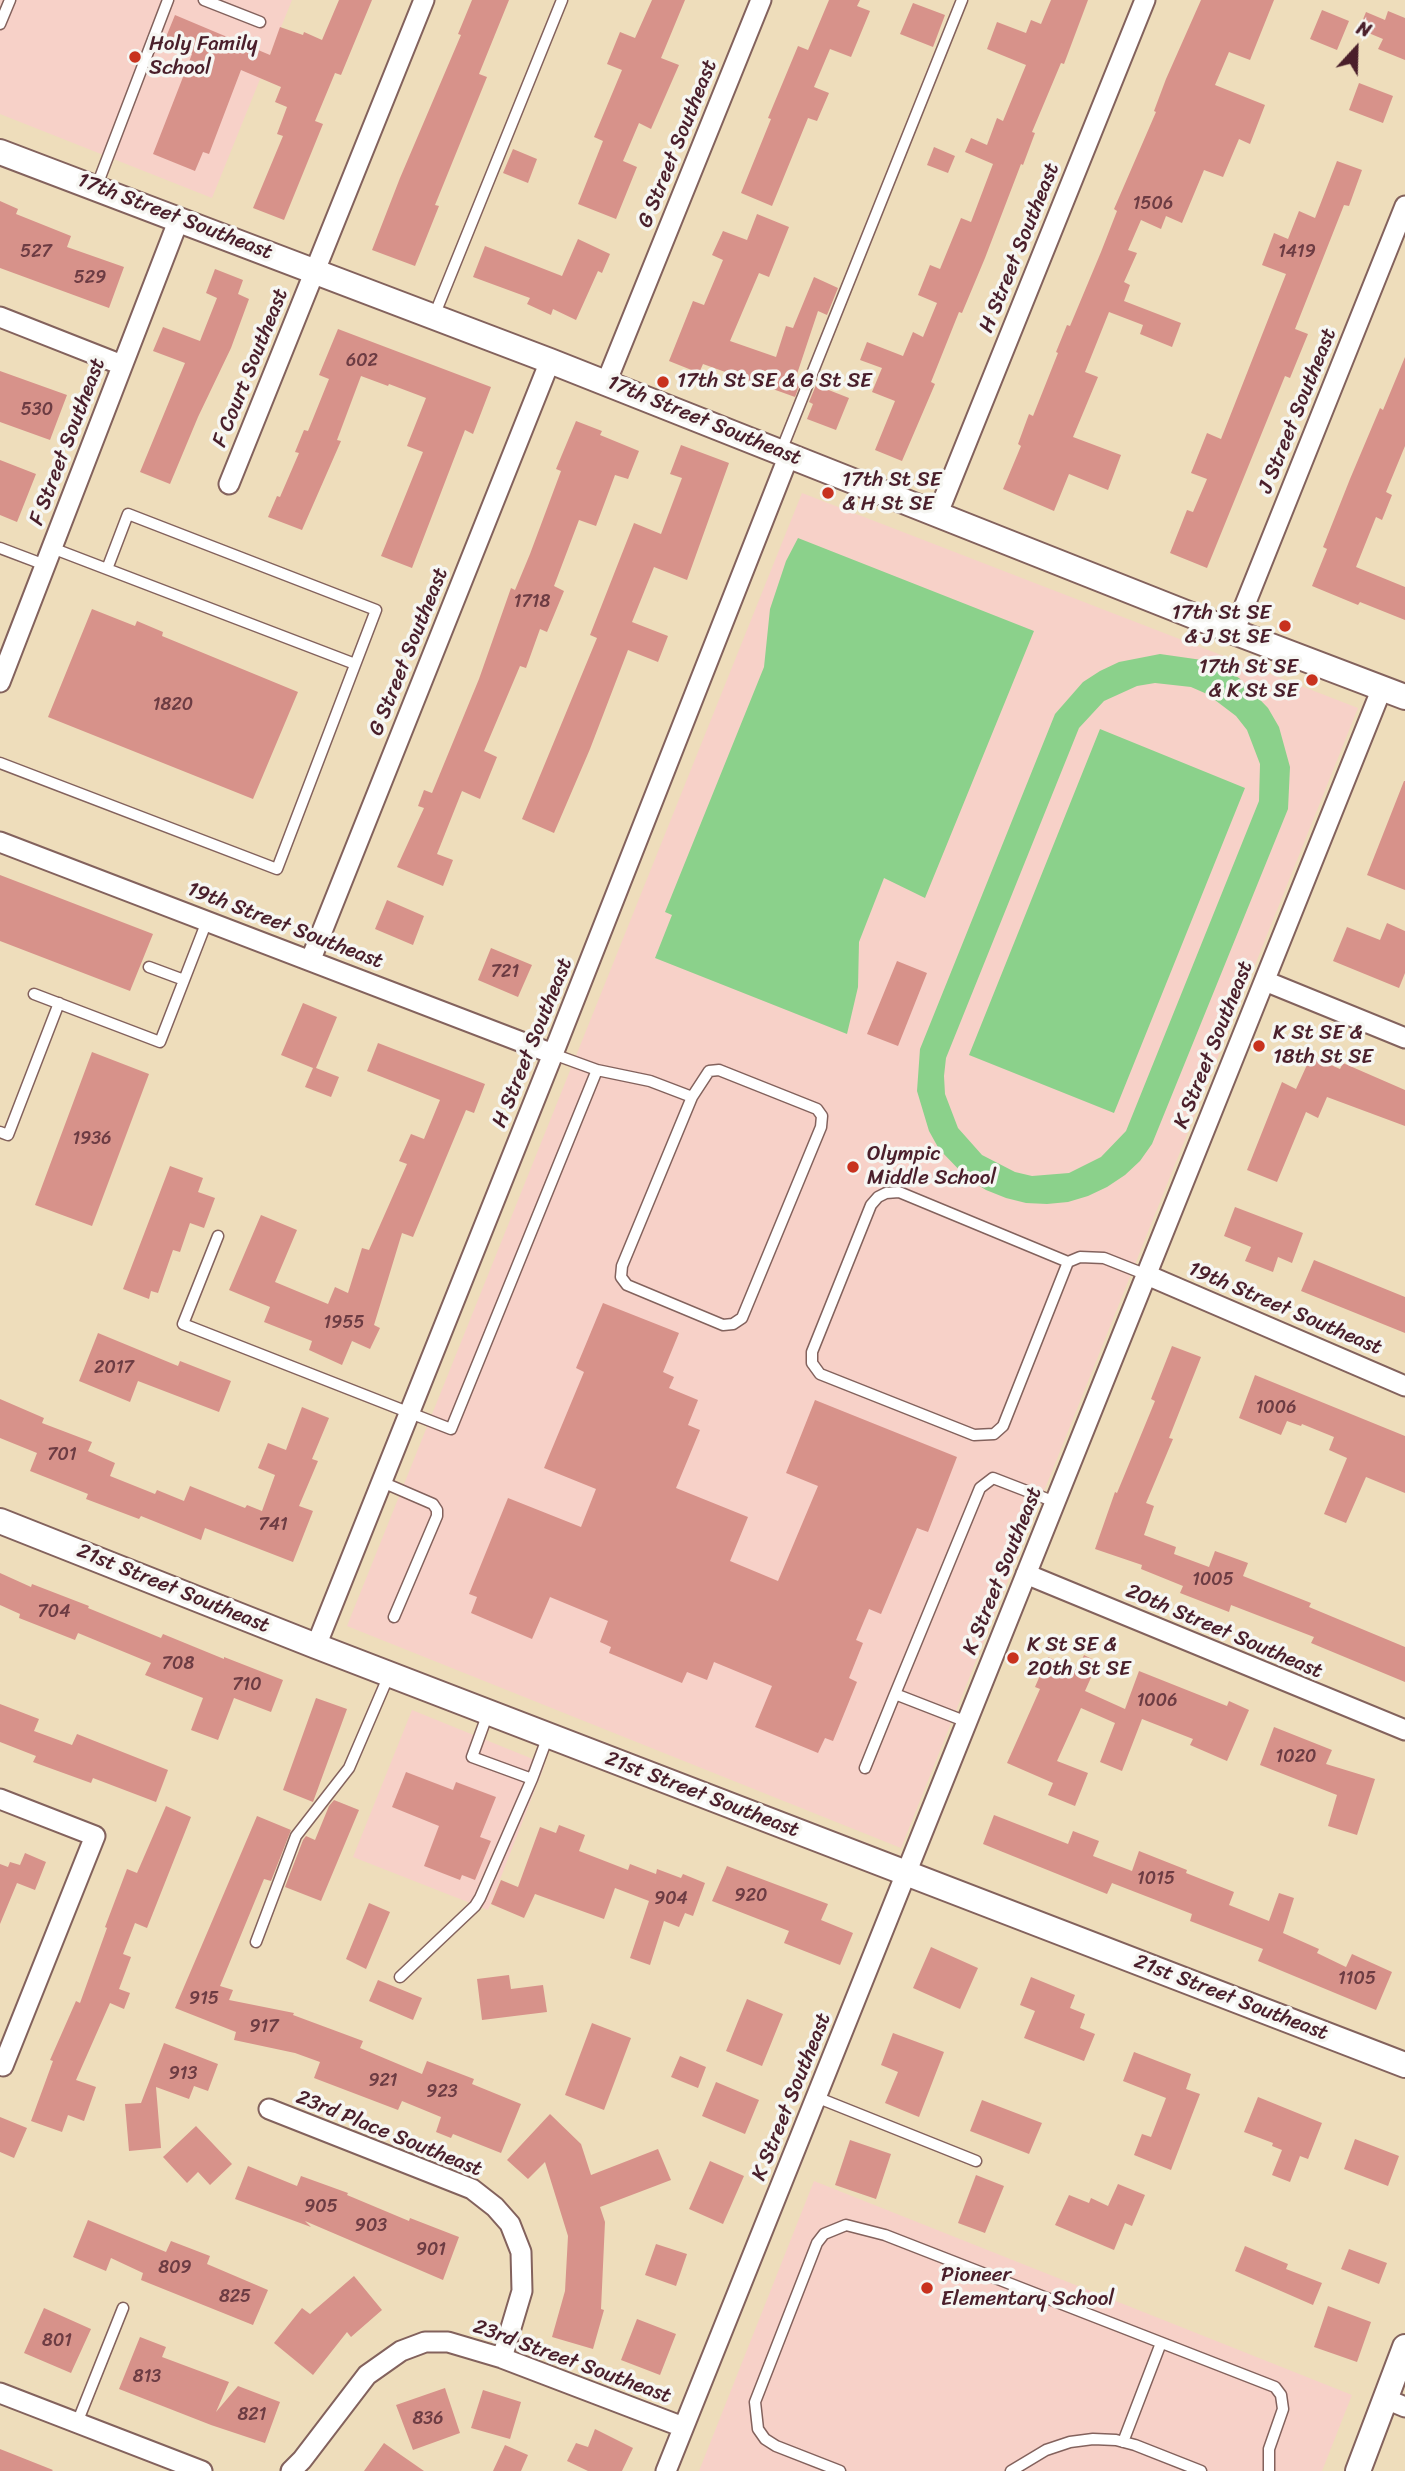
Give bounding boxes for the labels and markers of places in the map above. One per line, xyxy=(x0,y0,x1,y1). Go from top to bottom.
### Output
place label: Holy Family School xyxy=(149,32,258,82)
marker: Holy Family School xyxy=(127,49,143,65)
place label: 17th St SE & G St SE xyxy=(677,369,872,395)
marker: 17th St SE & G St SE xyxy=(655,374,671,390)
place label: 17th St SE & H St SE xyxy=(842,468,941,518)
marker: 17th St SE & H St SE xyxy=(820,485,836,501)
place label: 17th St SE & J St SE xyxy=(1172,601,1271,651)
marker: 17th St SE & J St SE xyxy=(1277,618,1293,634)
place label: 17th St SE & K St SE xyxy=(1199,655,1298,705)
marker: 17th St SE & K St SE xyxy=(1304,672,1320,688)
place label: K St SE & 18th St SE xyxy=(1273,1021,1373,1071)
marker: K St SE & 18th St SE xyxy=(1251,1038,1267,1054)
place label: Olympic Middle School xyxy=(867,1142,996,1192)
marker: Olympic Middle School xyxy=(845,1159,861,1175)
place label: K St SE & 20th St SE xyxy=(1027,1633,1131,1683)
marker: K St SE & 20th St SE xyxy=(1005,1650,1021,1666)
place label: Pioneer Elementary School xyxy=(941,2263,1114,2313)
marker: Pioneer Elementary School xyxy=(919,2280,935,2296)

